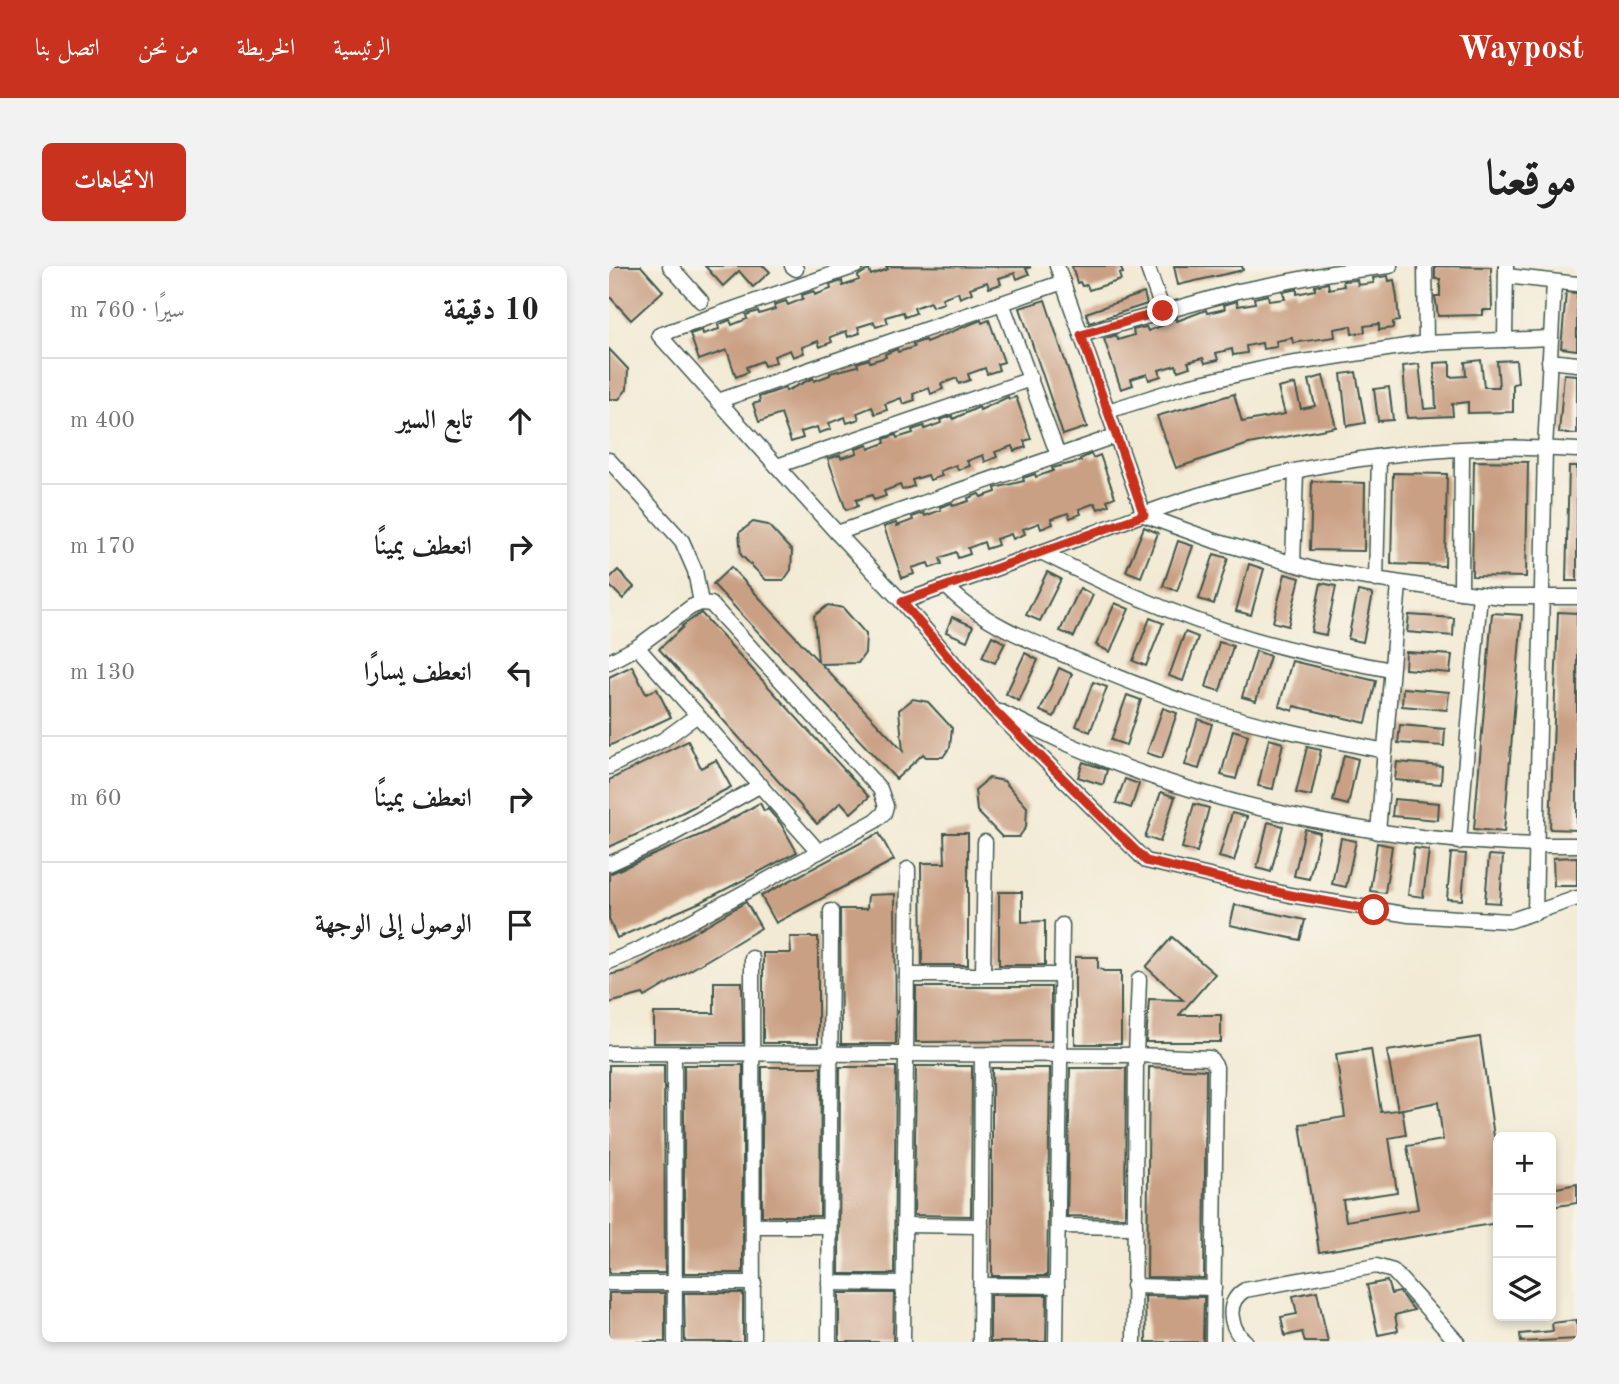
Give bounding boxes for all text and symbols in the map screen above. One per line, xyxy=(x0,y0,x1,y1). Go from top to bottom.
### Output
text: Waypost xyxy=(1458,33,1584,66)
text: اتصل بنا xyxy=(35,37,100,61)
text: من نحن xyxy=(138,37,199,61)
text: الخريطة xyxy=(237,37,295,61)
text: الرئيسية xyxy=(333,37,391,61)
button: الاتجاهات xyxy=(42,143,186,221)
text: موقعنا xyxy=(1485,157,1577,206)
route end xyxy=(1147,295,1178,326)
text: 10 دقيقة xyxy=(443,296,539,326)
text: سيرًا · 760 m xyxy=(70,299,185,322)
icon: ahead xyxy=(501,402,539,440)
text: تابع السير xyxy=(397,408,472,434)
text: 400 m xyxy=(70,409,135,432)
icon: right xyxy=(501,528,539,566)
text: انعطف يمينًا xyxy=(374,534,472,560)
text: 170 m xyxy=(70,535,135,558)
icon: left xyxy=(501,654,539,692)
text: انعطف يسارًا xyxy=(364,660,472,686)
text: 130 m xyxy=(70,661,135,684)
icon: right xyxy=(501,780,539,818)
text: انعطف يمينًا xyxy=(374,786,472,812)
text: 60 m xyxy=(70,787,121,810)
route start xyxy=(1358,894,1389,925)
icon: arrive xyxy=(501,906,539,944)
text: الوصول إلى الوجهة xyxy=(315,912,472,938)
map controls xyxy=(1493,1132,1556,1321)
button: + xyxy=(1493,1132,1556,1195)
button: − xyxy=(1493,1195,1556,1258)
button: layers xyxy=(1493,1258,1556,1321)

